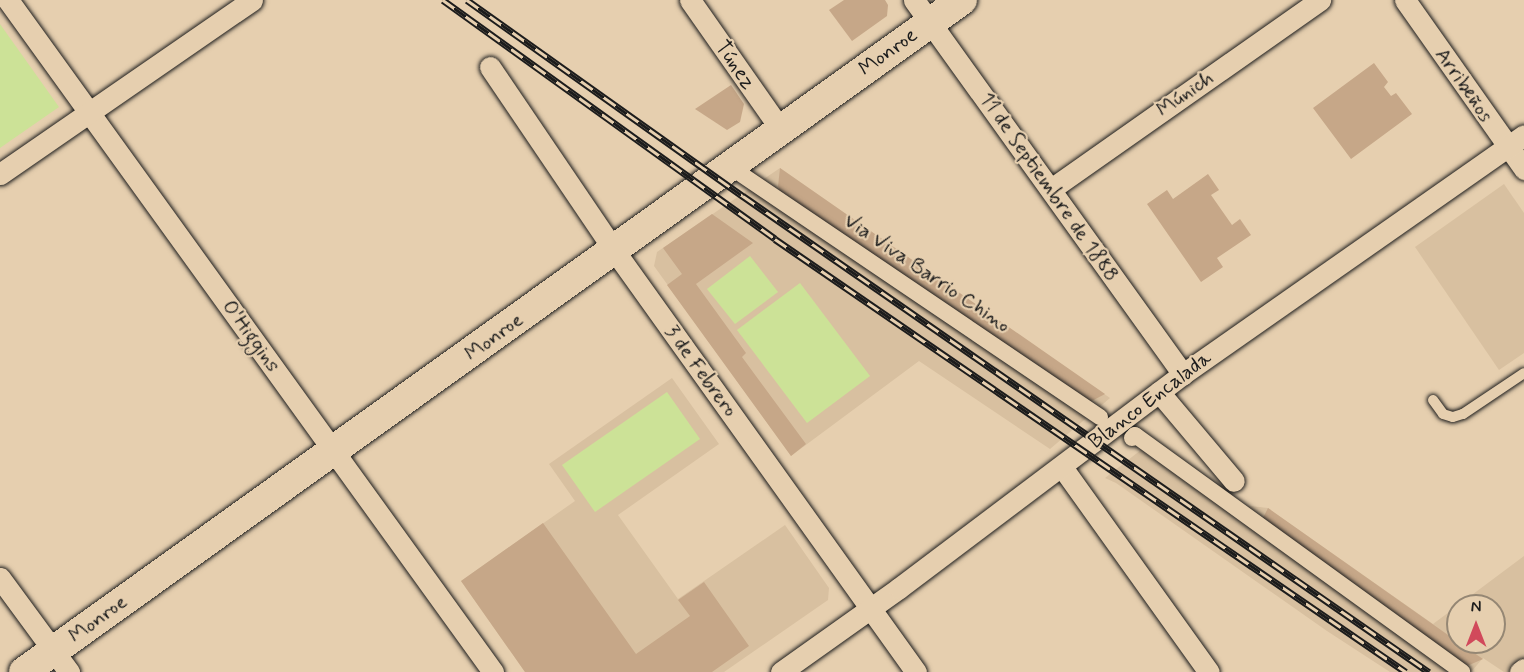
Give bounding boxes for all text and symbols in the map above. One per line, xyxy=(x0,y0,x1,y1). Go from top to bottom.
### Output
street label: Monroe xyxy=(854,22,922,82)
street label: Túnez xyxy=(709,36,761,94)
street label: Arribeños xyxy=(1429,43,1499,127)
street label: Múnich xyxy=(1152,65,1218,123)
street label: 11 de Septiembre de 1888 xyxy=(973,86,1125,288)
street label: Via Viva Barrio Chino xyxy=(839,208,1015,338)
street label: O'Higgins xyxy=(216,295,286,377)
street label: Monroe xyxy=(460,307,528,367)
street label: 3 de Febrero xyxy=(658,319,744,423)
street label: Blanco Encalada xyxy=(1084,346,1216,454)
street label: Monroe xyxy=(64,589,132,649)
north arrow xyxy=(1446,594,1506,654)
text: N xyxy=(1471,597,1481,618)

